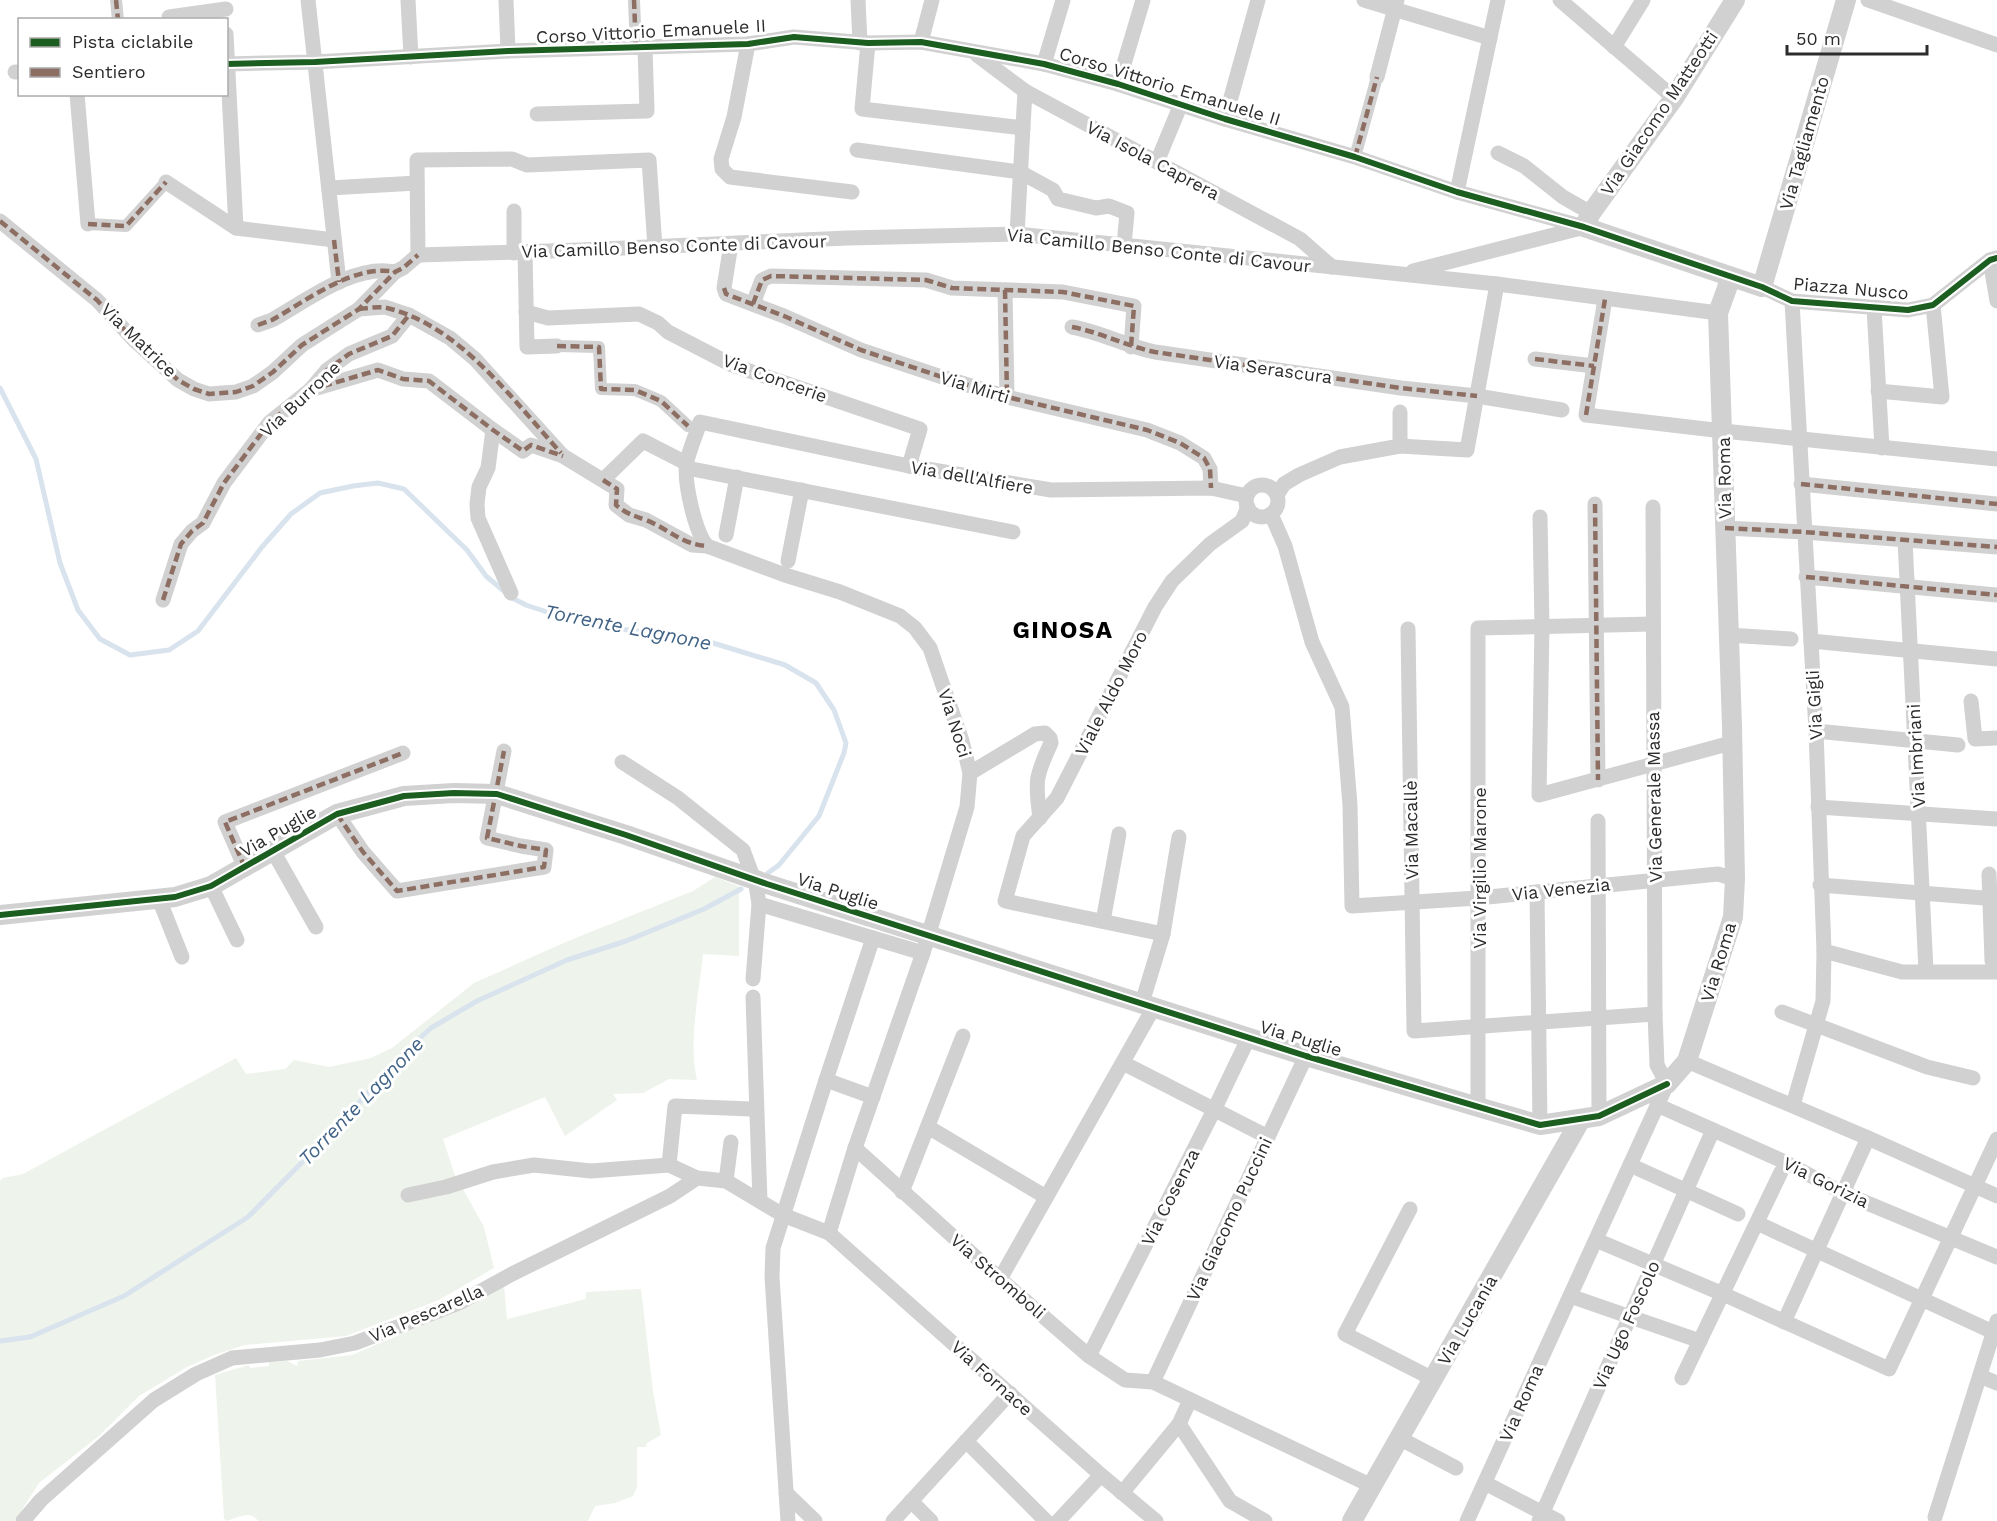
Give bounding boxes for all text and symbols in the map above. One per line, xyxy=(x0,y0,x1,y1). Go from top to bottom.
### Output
street label: Corso Vittorio Emanuele II xyxy=(535,14,767,48)
legend xyxy=(18,18,228,96)
scale bar xyxy=(1787,18,1926,56)
street label: Via Giacomo Matteotti xyxy=(1596,27,1722,199)
text: 50 m xyxy=(1796,28,1841,49)
text: Pista ciclabile xyxy=(72,31,193,52)
street label: Corso Vittorio Emanuele II xyxy=(1057,42,1283,130)
text: Sentiero xyxy=(72,61,146,82)
street label: Via Tagliamento xyxy=(1775,74,1833,212)
street label: Via Isola Caprera xyxy=(1083,116,1223,204)
street label: Via Camillo Benso Conte di Cavour xyxy=(1006,224,1312,276)
street label: Via Camillo Benso Conte di Cavour xyxy=(521,230,827,262)
street label: Piazza Nusco xyxy=(1792,273,1910,303)
street label: Via Matrice xyxy=(97,299,181,381)
street label: Via Concerie xyxy=(720,349,830,407)
street label: Via Serascura xyxy=(1212,350,1334,388)
street label: Via Burrone xyxy=(256,357,344,441)
street label: Via Mirti xyxy=(938,366,1012,408)
street label: Via Roma xyxy=(1713,437,1735,519)
street label: Via dell'Alfiere xyxy=(909,456,1035,498)
water label: Torrente Lagnone xyxy=(542,599,714,655)
district label: GINOSA xyxy=(1013,616,1113,644)
street label: Viale Aldo Moro xyxy=(1070,627,1152,759)
street label: Via Gigli xyxy=(1802,669,1826,741)
street label: Via Noci xyxy=(934,686,976,760)
street label: Via Imbriani xyxy=(1903,703,1929,809)
street label: Via Generale Massa xyxy=(1642,711,1666,883)
street label: Via Macallè xyxy=(1400,780,1422,880)
street label: Via Virgilio Marone xyxy=(1469,787,1490,949)
street label: Via Puglie xyxy=(236,801,320,861)
street label: Via Puglie xyxy=(794,868,882,914)
street label: Via Venezia xyxy=(1511,873,1611,905)
street label: Via Roma xyxy=(1696,920,1740,1004)
street label: Via Puglie xyxy=(1257,1016,1345,1060)
water label: Torrente Lagnone xyxy=(293,1032,429,1170)
street label: Via Giacomo Puccini xyxy=(1182,1134,1276,1304)
street label: Via Cosenza xyxy=(1137,1145,1203,1249)
street label: Via Gorizia xyxy=(1780,1152,1872,1212)
street label: Via Stromboli xyxy=(946,1229,1050,1323)
street label: Via Ugo Foscolo xyxy=(1588,1257,1664,1393)
street label: Via Lucania xyxy=(1433,1271,1501,1369)
street label: Via Pescarella xyxy=(366,1280,486,1346)
street label: Via Fornace xyxy=(947,1336,1037,1420)
street label: Via Roma xyxy=(1495,1361,1547,1445)

